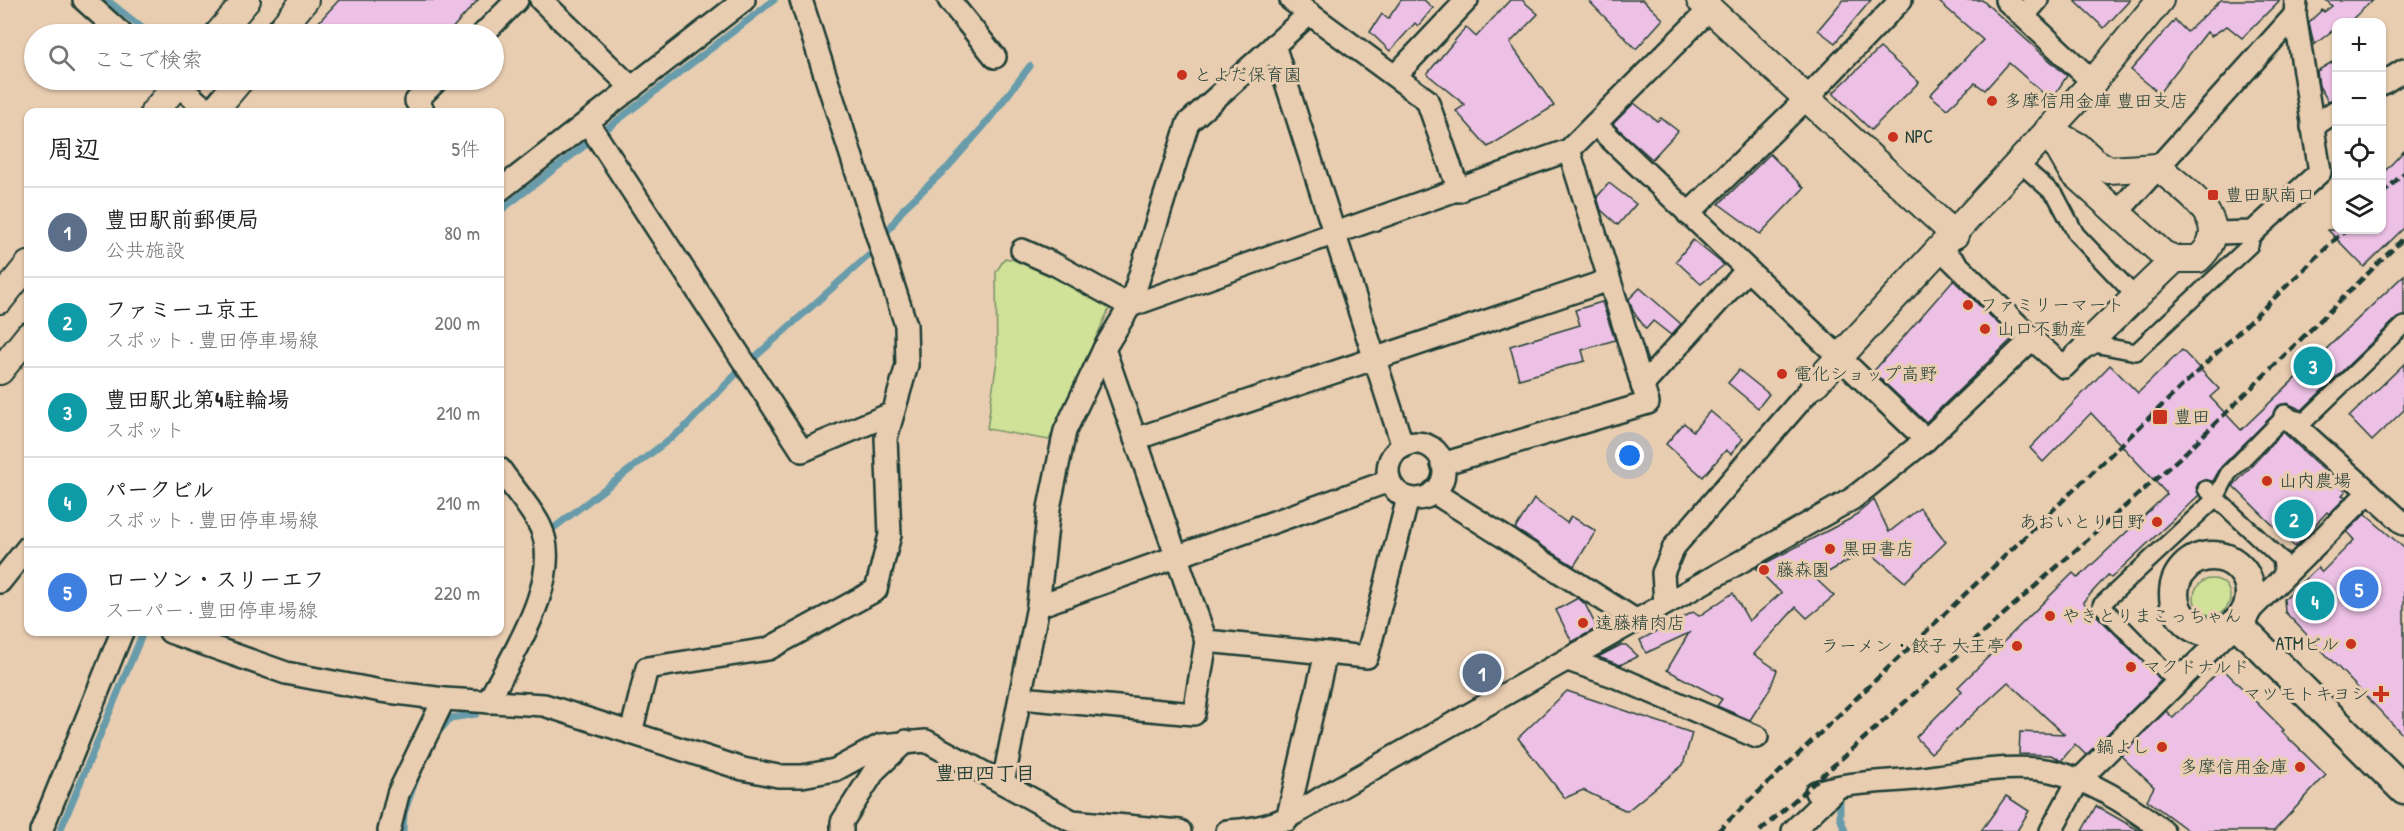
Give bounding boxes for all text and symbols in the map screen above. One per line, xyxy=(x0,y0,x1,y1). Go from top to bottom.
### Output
map controls xyxy=(2332,18,2386,234)
button: + xyxy=(2332,18,2386,72)
search box xyxy=(24,24,504,90)
icon: search xyxy=(45,41,78,74)
text: ここで検索 xyxy=(93,44,203,74)
place label: とよだ保育園 xyxy=(1194,62,1302,87)
marker: とよだ保育園 xyxy=(1175,68,1189,82)
button: − xyxy=(2332,72,2386,126)
place label: 多摩信用金庫 豊田支店 xyxy=(2004,88,2188,113)
marker: 多摩信用金庫 豊田支店 xyxy=(1985,94,1999,108)
place label: NPC xyxy=(1905,124,1933,149)
button: locate xyxy=(2332,126,2386,180)
marker: NPC xyxy=(1886,130,1900,144)
text: 周辺 xyxy=(48,131,100,166)
text: 5件 xyxy=(452,135,480,162)
button: layers xyxy=(2332,180,2386,234)
place label: 豊田駅南口 xyxy=(2225,182,2315,207)
marker: 豊田駅南口 xyxy=(2206,188,2220,202)
text: 豊田駅前郵便局 xyxy=(105,204,259,234)
text: 1 xyxy=(64,219,71,246)
text: 80 m xyxy=(444,219,480,246)
text: 公共施設 xyxy=(105,236,185,263)
place label: ファミリーマート xyxy=(1980,292,2124,317)
text: ファミーユ京王 xyxy=(105,294,259,324)
marker: ファミリーマート xyxy=(1961,298,1975,312)
text: 2 xyxy=(63,309,72,336)
text: 200 m xyxy=(435,309,480,336)
place label: 山口不動産 xyxy=(1997,316,2087,341)
marker: 山口不動産 xyxy=(1978,322,1992,336)
text: スポット · 豊田停車場線 xyxy=(105,326,318,353)
pin: 3 xyxy=(2294,344,2332,388)
place label: 電化ショップ高野 xyxy=(1794,361,1937,386)
marker: 電化ショップ高野 xyxy=(1775,367,1789,381)
text: 豊田駅北第4駐輪場 xyxy=(105,384,289,414)
text: 3 xyxy=(63,399,72,426)
text: 210 m xyxy=(436,399,480,426)
place label: 豊田 xyxy=(2174,404,2210,429)
marker: 豊田 xyxy=(2151,408,2169,426)
text: スポット xyxy=(105,416,185,443)
your location xyxy=(1615,441,1644,470)
place label: 山内農場 xyxy=(2279,468,2351,493)
text: パークビル xyxy=(105,474,215,504)
marker: 山内農場 xyxy=(2260,474,2274,488)
text: 4 xyxy=(64,489,71,516)
text: 210 m xyxy=(436,489,480,516)
pin: 2 xyxy=(2274,496,2314,542)
text: スポット · 豊田停車場線 xyxy=(105,506,318,533)
place label: あおいとり日野 xyxy=(2019,509,2145,534)
marker: あおいとり日野 xyxy=(2150,515,2164,529)
place label: 黒田書店 xyxy=(1842,536,1914,561)
marker: 黒田書店 xyxy=(1823,542,1837,556)
place label: 藤森園 xyxy=(1776,557,1830,582)
marker: 藤森園 xyxy=(1757,563,1771,577)
text: ローソン・スリーエフ xyxy=(105,564,325,594)
pin: 5 xyxy=(2340,566,2378,612)
pin: 4 xyxy=(2296,578,2334,624)
text: 5 xyxy=(63,579,72,606)
text: 220 m xyxy=(434,579,480,606)
text: スーパー · 豊田停車場線 xyxy=(105,596,317,623)
place label: やきとりまこっちゃん xyxy=(2062,603,2242,628)
marker: やきとりまこっちゃん xyxy=(2043,609,2057,623)
place label: 遠藤精肉店 xyxy=(1595,610,1685,635)
marker: 遠藤精肉店 xyxy=(1576,616,1590,630)
place label: ATMビル xyxy=(2275,631,2339,656)
place label: ラーメン・餃子 大王亭 xyxy=(1821,633,2005,658)
marker: ATMビル xyxy=(2344,637,2358,651)
marker: ラーメン・餃子 大王亭 xyxy=(2010,639,2024,653)
pin: 1 xyxy=(1462,650,1502,696)
place label: マクドナルド xyxy=(2143,654,2250,679)
marker: マクドナルド xyxy=(2124,660,2138,674)
place label: マツモトキヨシ xyxy=(2243,681,2369,706)
marker: マツモトキヨシ xyxy=(2374,687,2388,701)
place label: 鍋よし xyxy=(2096,734,2150,759)
marker: 鍋よし xyxy=(2155,740,2169,754)
place label: 多摩信用金庫 xyxy=(2180,754,2288,779)
district label: 豊田四丁目 xyxy=(935,759,1035,786)
marker: 多摩信用金庫 xyxy=(2293,760,2307,774)

